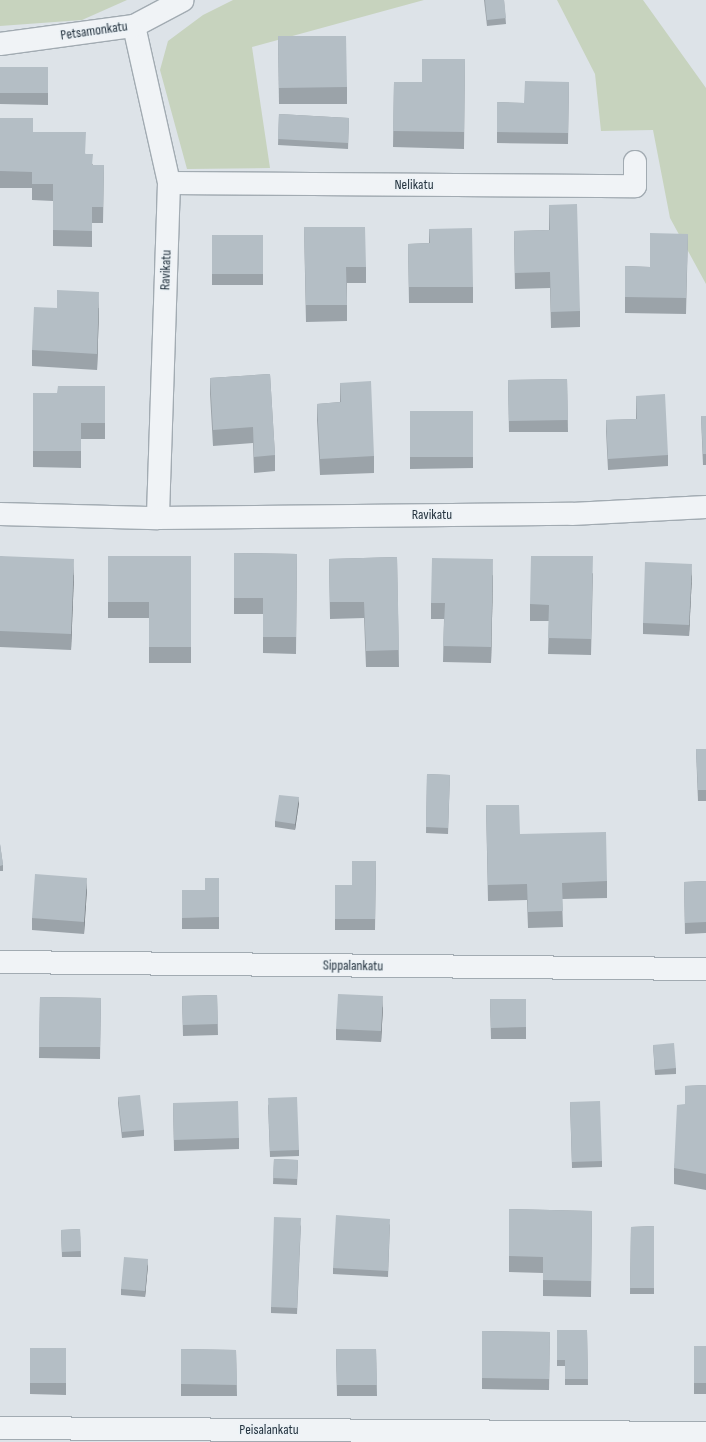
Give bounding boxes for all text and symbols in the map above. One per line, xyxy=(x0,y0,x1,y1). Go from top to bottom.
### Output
street label: Petsamonkatu xyxy=(59,18,129,44)
street label: Nelikatu xyxy=(394,177,434,193)
street label: Ravikatu xyxy=(157,249,175,291)
street label: Ravikatu xyxy=(412,507,452,523)
street label: Sippalankatu xyxy=(323,957,383,975)
street label: Peisalankatu xyxy=(239,1422,299,1438)

